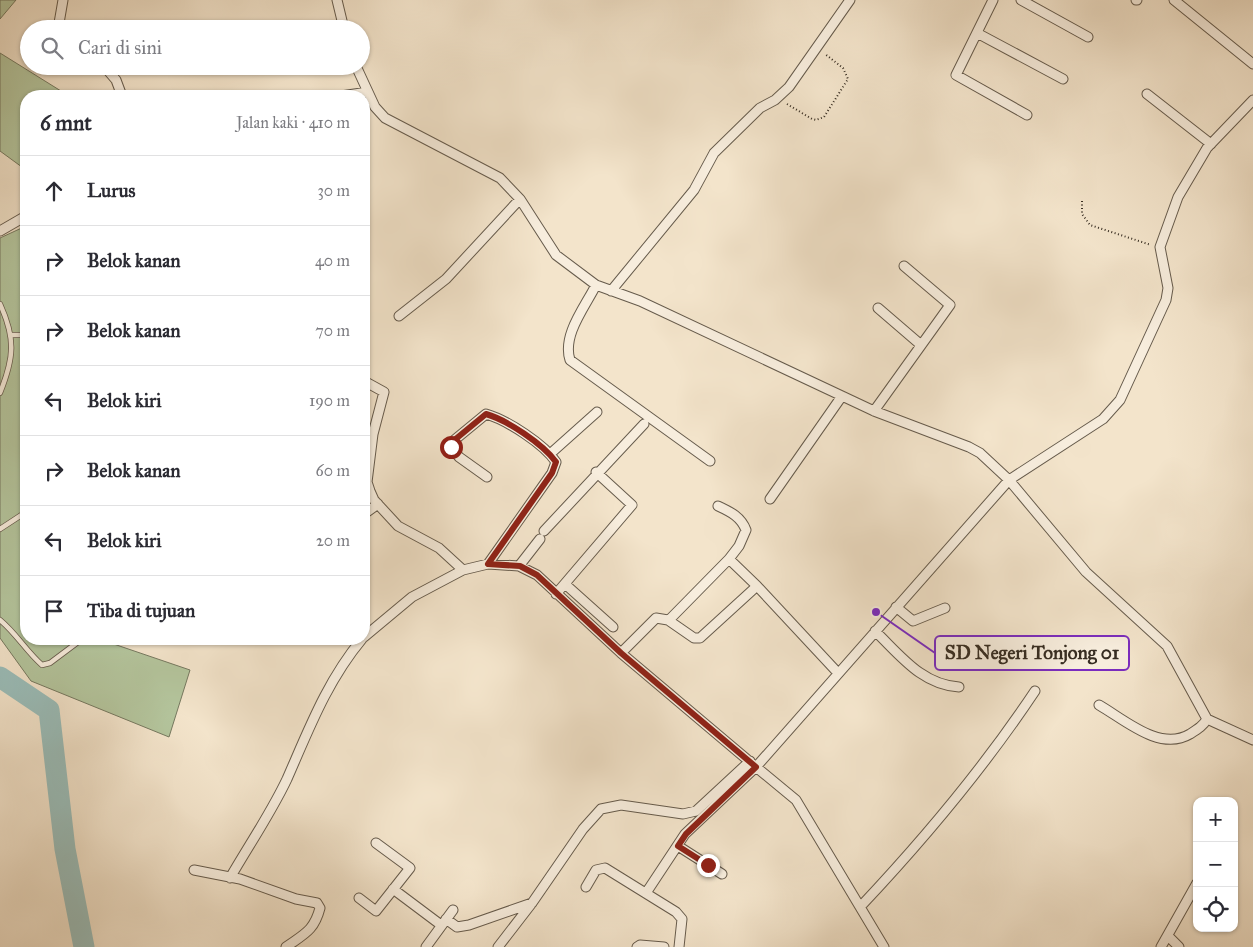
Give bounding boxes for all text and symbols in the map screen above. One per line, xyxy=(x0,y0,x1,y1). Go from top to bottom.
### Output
search box xyxy=(20,20,370,75)
icon: search xyxy=(38,34,66,62)
text: Cari di sini xyxy=(78,36,162,59)
text: 6 mnt xyxy=(40,110,92,136)
text: Jalan kaki · 410 m xyxy=(236,113,350,132)
icon: ahead xyxy=(40,177,68,205)
text: Lurus xyxy=(87,179,135,202)
text: 30 m xyxy=(317,181,350,200)
icon: right xyxy=(40,247,68,275)
text: Belok kanan xyxy=(87,249,181,272)
text: 40 m xyxy=(315,251,350,270)
icon: right xyxy=(40,317,68,345)
text: Belok kanan xyxy=(87,319,181,342)
text: 70 m xyxy=(315,321,350,340)
icon: left xyxy=(40,387,68,415)
text: Belok kiri xyxy=(87,389,161,412)
text: 190 m xyxy=(309,391,350,410)
route start xyxy=(440,436,463,459)
icon: right xyxy=(40,457,68,485)
text: Belok kanan xyxy=(87,459,181,482)
text: 60 m xyxy=(316,461,350,480)
icon: left xyxy=(40,527,68,555)
text: Belok kiri xyxy=(87,529,161,552)
text: 20 m xyxy=(316,531,350,550)
icon: arrive xyxy=(40,597,68,625)
text: Tiba di tujuan xyxy=(87,599,195,622)
callout: SD Negeri Tonjong 01 xyxy=(935,636,1129,670)
text: SD Negeri Tonjong 01 xyxy=(945,641,1120,665)
map controls xyxy=(1193,797,1238,932)
button: + xyxy=(1193,797,1238,842)
button: − xyxy=(1193,842,1238,887)
route end xyxy=(697,854,720,877)
button: locate xyxy=(1193,887,1238,932)

